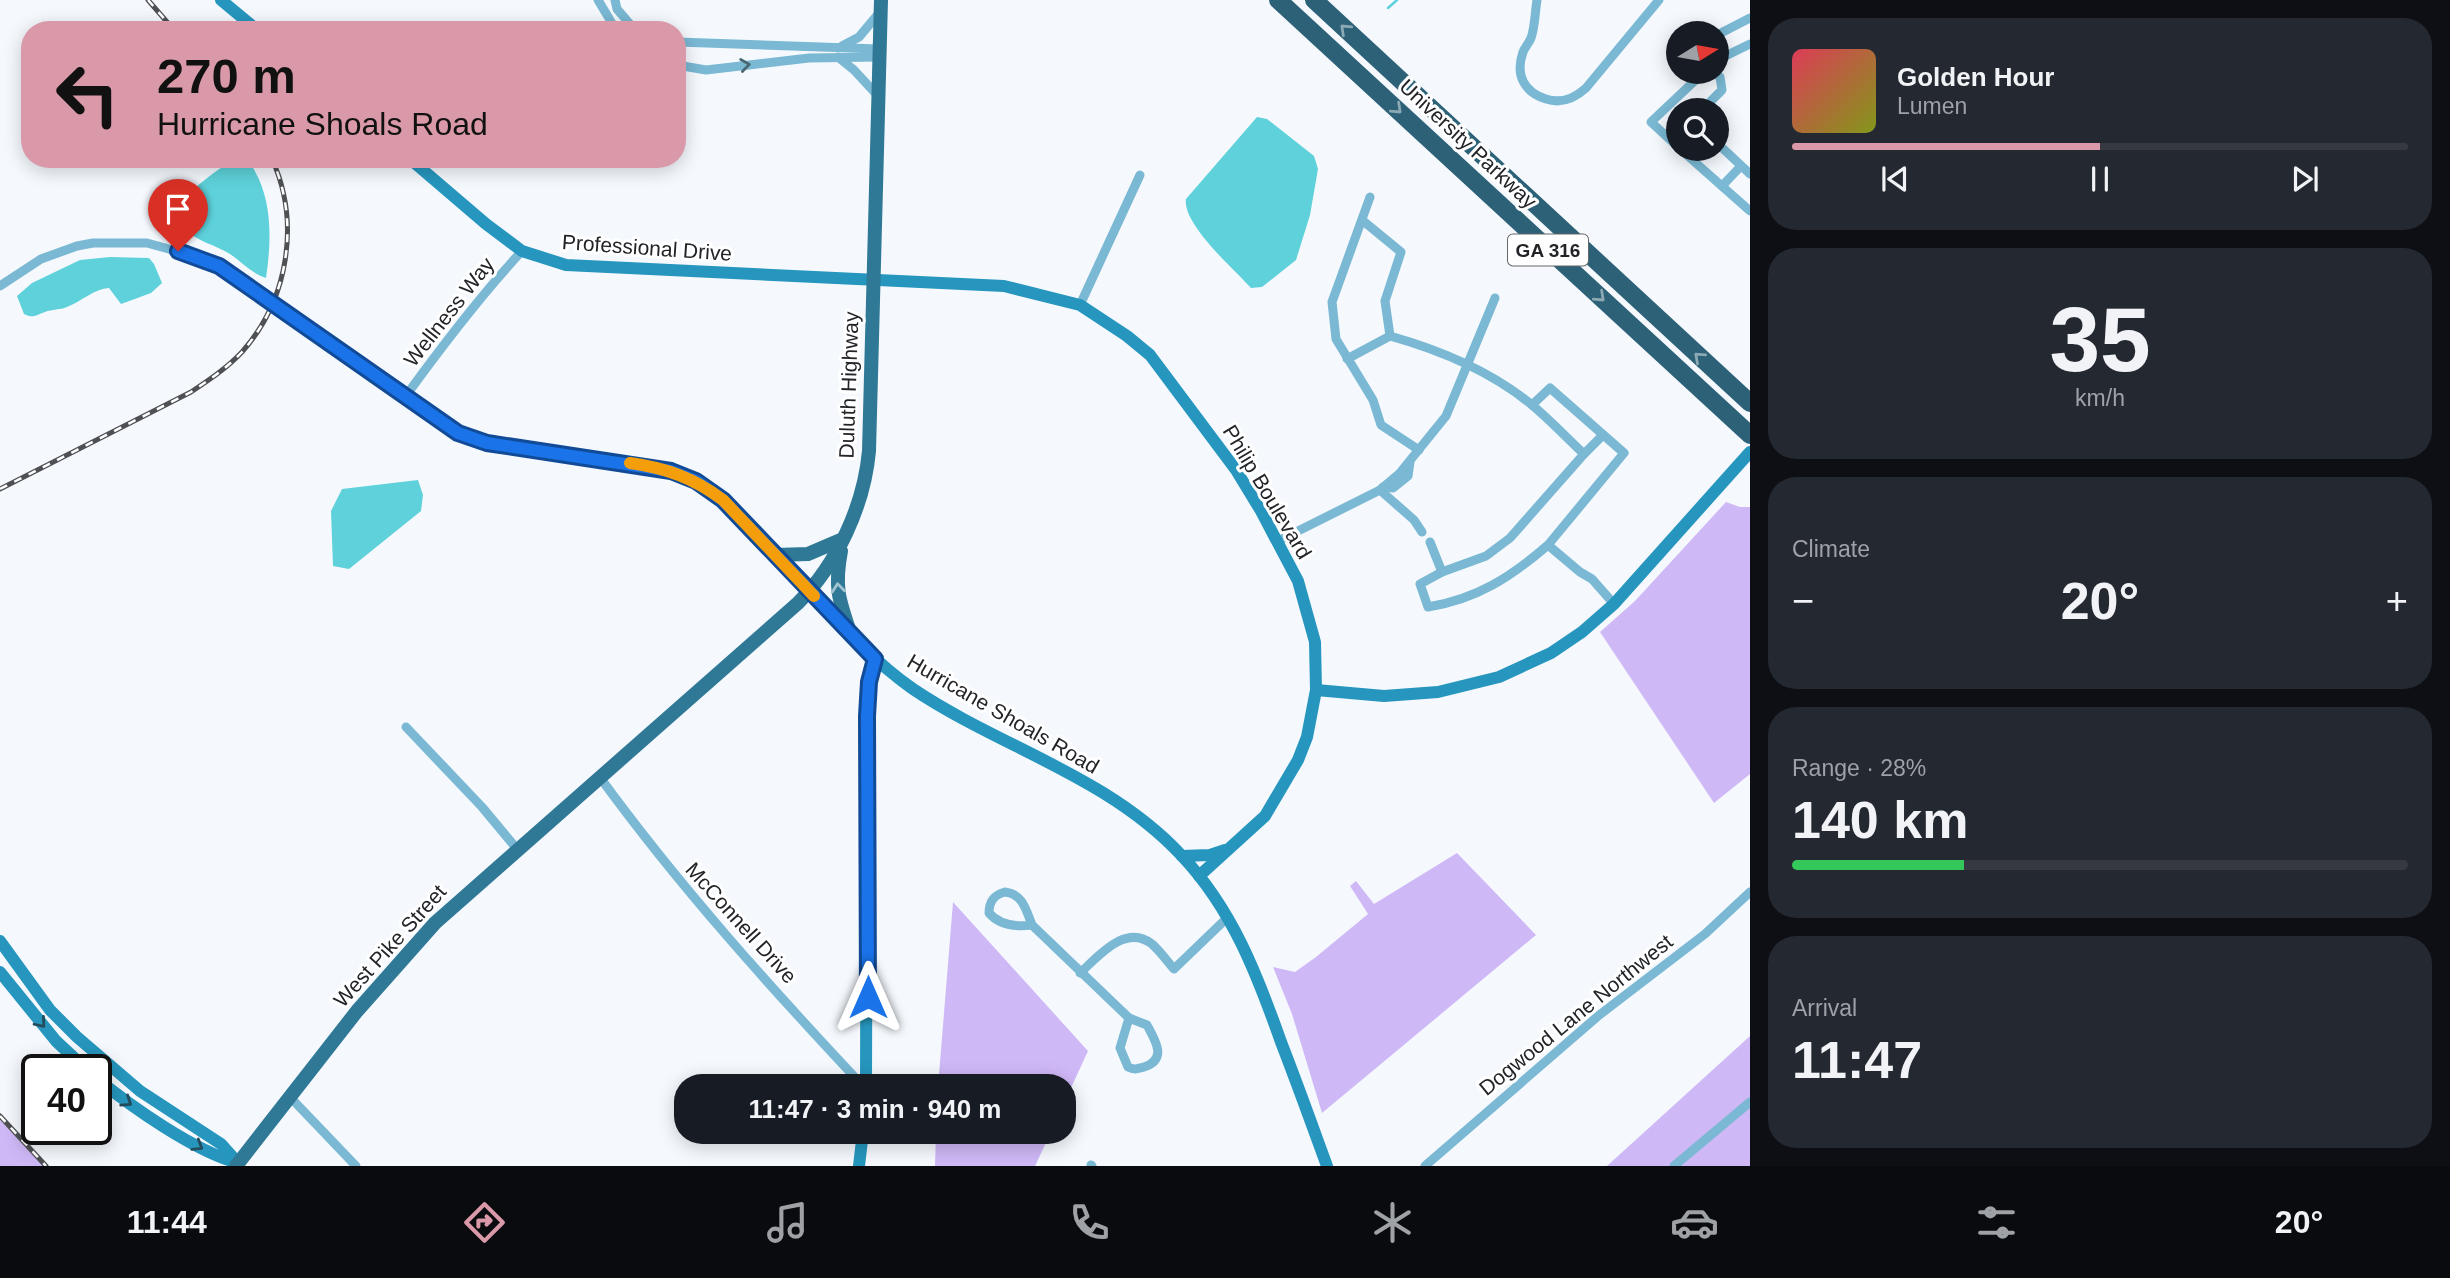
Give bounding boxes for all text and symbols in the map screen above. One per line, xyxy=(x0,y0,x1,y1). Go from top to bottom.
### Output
north arrow xyxy=(1666,21,1729,84)
map controls xyxy=(1666,21,1729,161)
one-way arrow xyxy=(1340,24,1353,37)
icon: left xyxy=(42,49,133,140)
text: 270 m xyxy=(157,49,296,103)
one-way arrow xyxy=(739,58,750,73)
text: Golden Hour xyxy=(1897,62,2054,92)
street label: University Parkway xyxy=(1395,74,1542,213)
text: Lumen xyxy=(1897,93,1967,119)
button: search xyxy=(1666,98,1729,161)
one-way arrow xyxy=(1389,101,1402,114)
text: Hurricane Shoals Road xyxy=(157,106,488,142)
icon: previous xyxy=(1876,160,1914,198)
icon: pause xyxy=(2081,160,2119,198)
icon: next xyxy=(2286,160,2324,198)
pin xyxy=(148,179,208,251)
icon: arrive xyxy=(159,190,197,228)
street label: Professional Drive xyxy=(561,230,733,265)
road number: GA 316 xyxy=(1508,234,1588,266)
street label: Wellness Way xyxy=(399,252,499,371)
one-way arrow xyxy=(1592,289,1605,302)
text: 35 xyxy=(2049,289,2151,390)
street label: Duluth Highway xyxy=(834,311,863,459)
one-way arrow xyxy=(1695,353,1708,365)
text: km/h xyxy=(2075,385,2125,411)
street label: Philip Boulevard xyxy=(1218,421,1316,563)
text: Climate xyxy=(1792,536,1870,562)
text: 20° xyxy=(2061,572,2139,630)
text: − xyxy=(1792,580,1814,622)
text: + xyxy=(2386,580,2408,622)
one-way arrow xyxy=(830,582,845,593)
street label: Hurricane Shoals Road xyxy=(903,649,1103,778)
text: Range · 28% xyxy=(1792,755,1926,781)
text: 140 km xyxy=(1792,791,1968,849)
street label: McConnell Drive xyxy=(681,858,801,988)
street label: West Pike Street xyxy=(329,880,450,1011)
street label: Dogwood Lane Northwest xyxy=(1475,930,1677,1100)
position arrow xyxy=(831,960,905,1034)
text: Arrival xyxy=(1792,995,1857,1021)
one-way arrow xyxy=(32,1015,45,1027)
text: 11:47 xyxy=(1792,1031,1922,1089)
speed limit sign: 40 xyxy=(21,1054,112,1145)
one-way arrow xyxy=(120,1093,133,1106)
text: 11:47 · 3 min · 940 m xyxy=(749,1094,1001,1124)
one-way arrow xyxy=(190,1138,203,1151)
icon: directions xyxy=(460,1198,509,1247)
icon: music xyxy=(763,1198,812,1247)
icon: phone xyxy=(1065,1198,1114,1247)
icon: climate xyxy=(1368,1198,1417,1247)
icon: car xyxy=(1670,1198,1719,1247)
icon: filters xyxy=(1972,1198,2021,1247)
text: 11:44 xyxy=(127,1204,207,1240)
text: 20° xyxy=(2275,1204,2323,1240)

